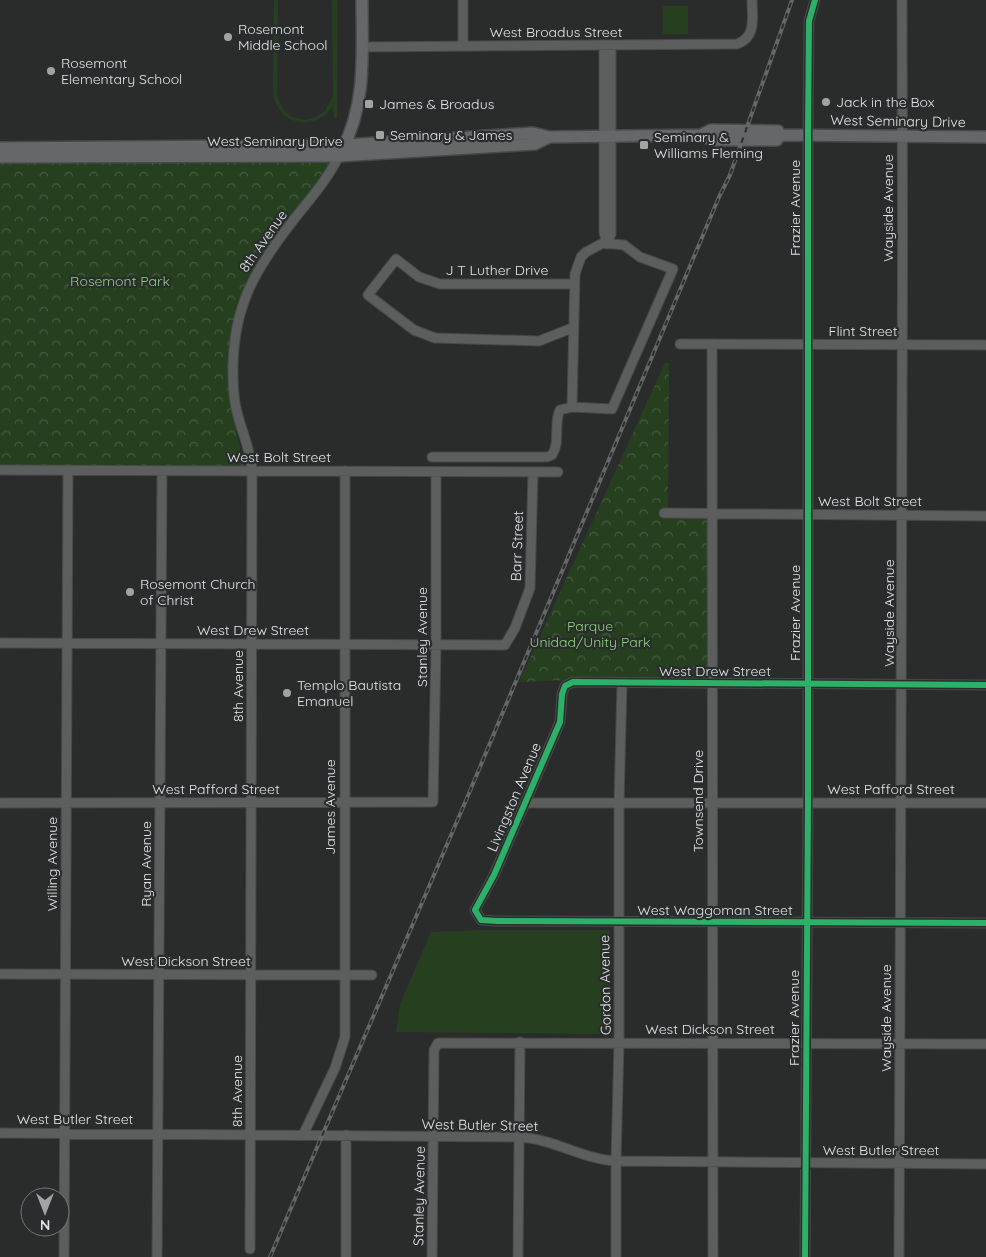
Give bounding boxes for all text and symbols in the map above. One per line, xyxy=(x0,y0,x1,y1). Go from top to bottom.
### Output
place label: Rosemont Middle School xyxy=(238,20,328,54)
street label: West Broadus Street xyxy=(490,23,623,41)
marker: Rosemont Middle School xyxy=(222,31,234,43)
place label: Rosemont Elementary School xyxy=(61,54,182,88)
marker: Rosemont Elementary School xyxy=(45,65,57,77)
place label: Jack in the Box xyxy=(836,93,935,111)
place label: James & Broadus xyxy=(379,95,494,113)
marker: Jack in the Box xyxy=(820,96,832,108)
marker: James & Broadus xyxy=(363,98,375,110)
street label: West Seminary Drive xyxy=(830,111,966,131)
place label: Seminary & James xyxy=(390,126,512,144)
place label: Seminary & Williams Fleming xyxy=(654,128,763,162)
marker: Seminary & James xyxy=(374,129,386,141)
street label: West Seminary Drive xyxy=(207,132,343,150)
marker: Seminary & Williams Fleming xyxy=(638,139,650,151)
street label: Wayside Avenue xyxy=(879,154,897,262)
street label: Frazier Avenue xyxy=(786,160,804,256)
street label: 8th Avenue xyxy=(235,206,291,276)
street label: J T Luther Drive xyxy=(445,261,549,279)
park label: Rosemont Park xyxy=(70,272,170,290)
street label: Flint Street xyxy=(828,322,898,340)
street label: West Bolt Street xyxy=(227,448,331,466)
street label: West Bolt Street xyxy=(818,492,922,510)
street label: Barr Street xyxy=(507,510,527,582)
street label: Wayside Avenue xyxy=(880,559,898,667)
street label: Frazier Avenue xyxy=(786,565,804,661)
place label: Rosemont Church of Christ xyxy=(140,575,255,609)
marker: Rosemont Church of Christ xyxy=(124,586,136,598)
street label: Stanley Avenue xyxy=(413,587,431,687)
park label: Parque Unidad/Unity Park xyxy=(529,617,651,651)
street label: West Drew Street xyxy=(197,621,309,639)
street label: 8th Avenue xyxy=(229,650,247,722)
street label: West Drew Street xyxy=(659,662,771,680)
place label: Templo Bautista Emanuel xyxy=(297,676,401,710)
marker: Templo Bautista Emanuel xyxy=(281,687,293,699)
street label: Livingston Avenue xyxy=(483,740,545,854)
street label: Townsend Drive xyxy=(689,750,707,852)
street label: James Avenue xyxy=(321,759,339,855)
street label: West Pafford Street xyxy=(152,780,280,798)
street label: West Pafford Street xyxy=(827,780,955,798)
street label: Willing Avenue xyxy=(43,817,61,911)
street label: Ryan Avenue xyxy=(137,821,155,907)
street label: West Waggoman Street xyxy=(637,901,793,919)
street label: Gordon Avenue xyxy=(595,935,615,1035)
street label: West Dickson Street xyxy=(121,952,251,970)
street label: Wayside Avenue xyxy=(877,964,895,1072)
street label: Frazier Avenue xyxy=(785,970,803,1066)
street label: West Dickson Street xyxy=(645,1020,775,1038)
street label: 8th Avenue xyxy=(228,1055,246,1127)
street label: West Butler Street xyxy=(17,1110,134,1128)
street label: West Butler Street xyxy=(422,1115,539,1135)
street label: West Butler Street xyxy=(823,1141,940,1159)
street label: Stanley Avenue xyxy=(409,1146,429,1246)
north arrow xyxy=(20,1187,70,1237)
text: N xyxy=(40,1216,50,1234)

